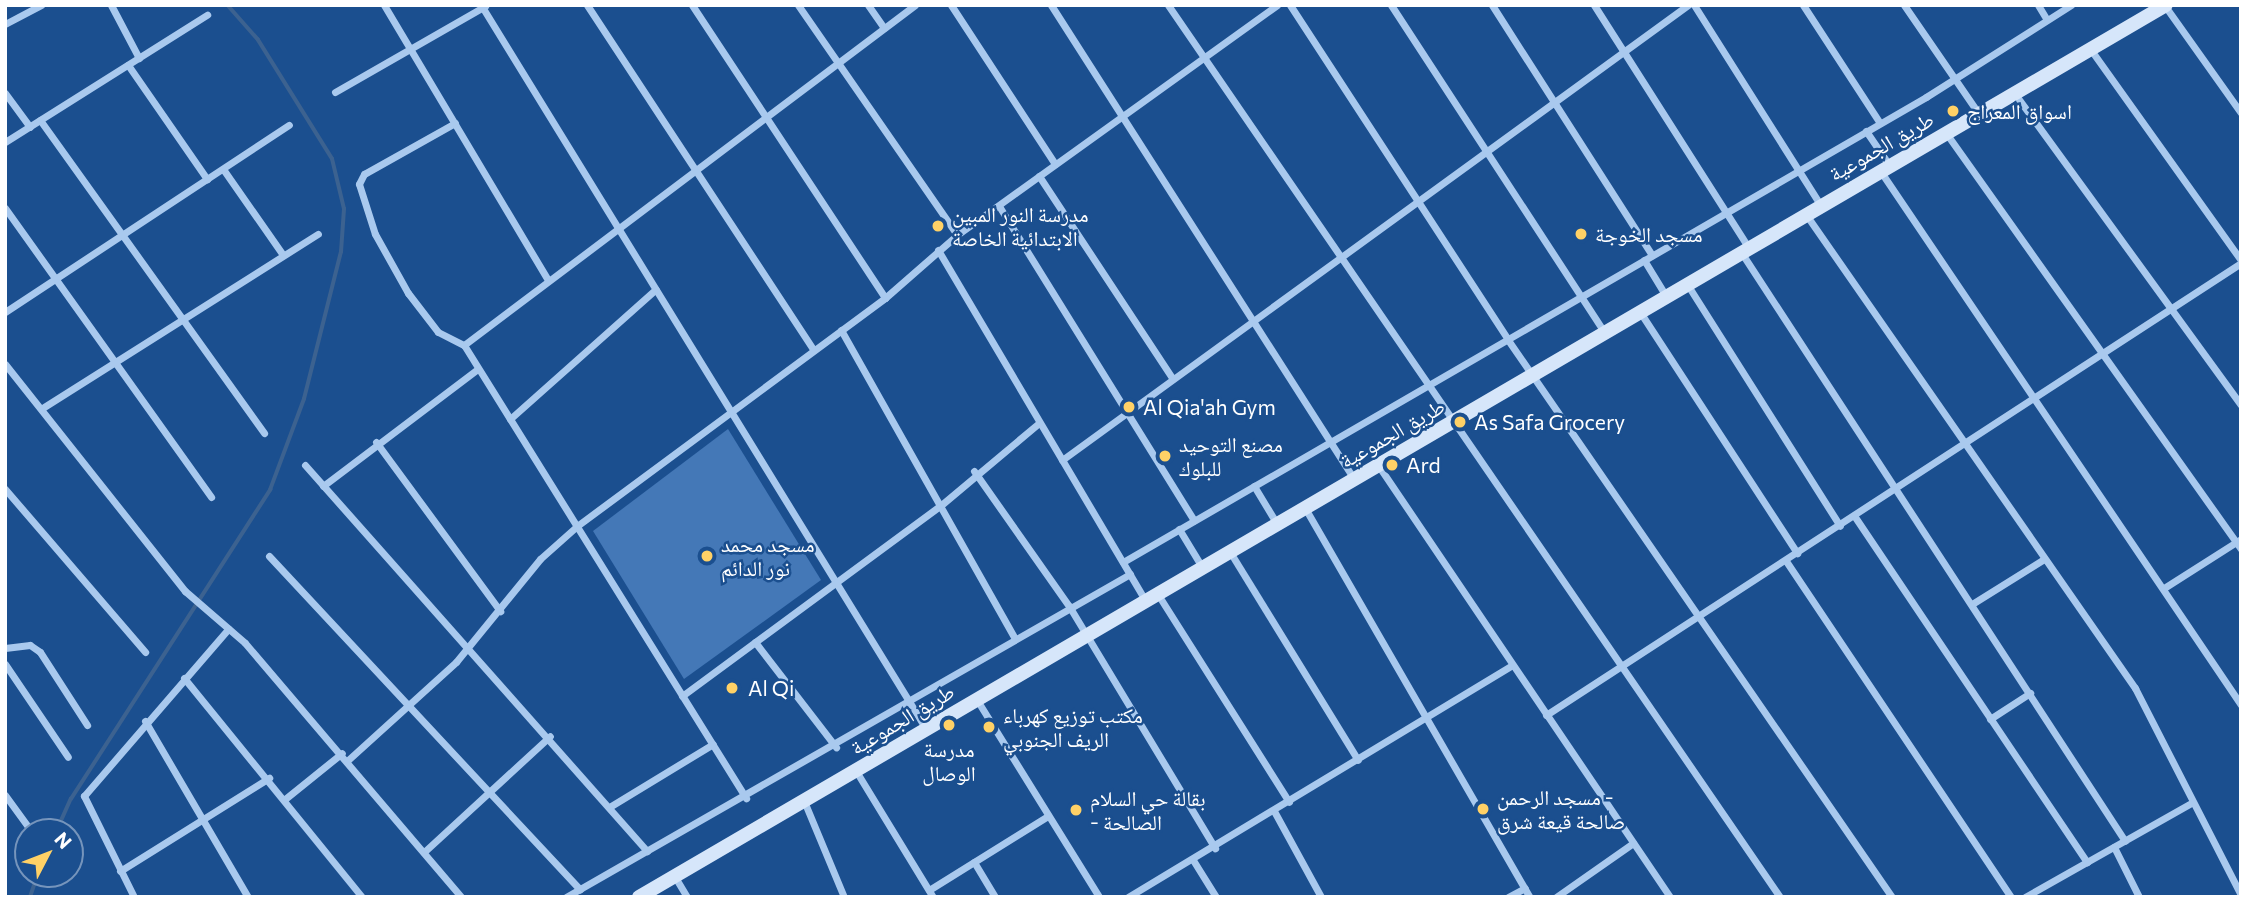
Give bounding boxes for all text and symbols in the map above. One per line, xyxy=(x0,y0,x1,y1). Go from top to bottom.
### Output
place label: اسواق المعراج xyxy=(1967,98,2072,124)
marker: اسواق المعراج xyxy=(1945,103,1961,119)
street label: طريق الجموعية xyxy=(1824,106,1938,186)
place label: مدرسة النور المبين الابتدائية الخاصة xyxy=(952,201,1089,251)
marker: مدرسة النور المبين الابتدائية الخاصة xyxy=(930,218,946,234)
place label: مسجد الخوجة xyxy=(1595,221,1703,247)
marker: مسجد الخوجة xyxy=(1573,226,1589,242)
street label: طريق الجموعية xyxy=(1335,393,1449,473)
place label: Al Qia'ah Gym xyxy=(1143,394,1276,420)
marker: Al Qia'ah Gym xyxy=(1121,399,1137,415)
place label: As Safa Grocery xyxy=(1474,409,1625,435)
marker: As Safa Grocery xyxy=(1452,414,1468,430)
place label: مصنع التوحيد للبلوك xyxy=(1179,431,1283,481)
marker: مصنع التوحيد للبلوك xyxy=(1157,448,1173,464)
place label: Ard xyxy=(1406,452,1441,478)
marker: Ard xyxy=(1384,457,1400,473)
place label: مسجد محمد نور الدائم xyxy=(721,531,815,581)
marker: مسجد محمد نور الدائم xyxy=(699,548,715,564)
place label: Al Qi xyxy=(748,675,794,701)
marker: Al Qi xyxy=(722,678,742,698)
street label: طريق الجموعية xyxy=(846,678,958,760)
place label: مكتب توزيع كهرباء الريف الجنوبي xyxy=(1003,702,1143,752)
marker: مدرسة الوصال xyxy=(941,717,957,733)
marker: مكتب توزيع كهرباء الريف الجنوبي xyxy=(981,719,997,735)
place label: مدرسة الوصال xyxy=(922,736,976,786)
place label: مسجد الرحمن - صالحة قيعة شرق xyxy=(1497,784,1625,834)
place label: بقالة حي السلام - الصالحة xyxy=(1090,785,1205,835)
marker: مسجد الرحمن - صالحة قيعة شرق xyxy=(1475,801,1491,817)
marker: بقالة حي السلام - الصالحة xyxy=(1068,802,1084,818)
north arrow xyxy=(14,818,84,888)
text: N xyxy=(50,827,77,853)

